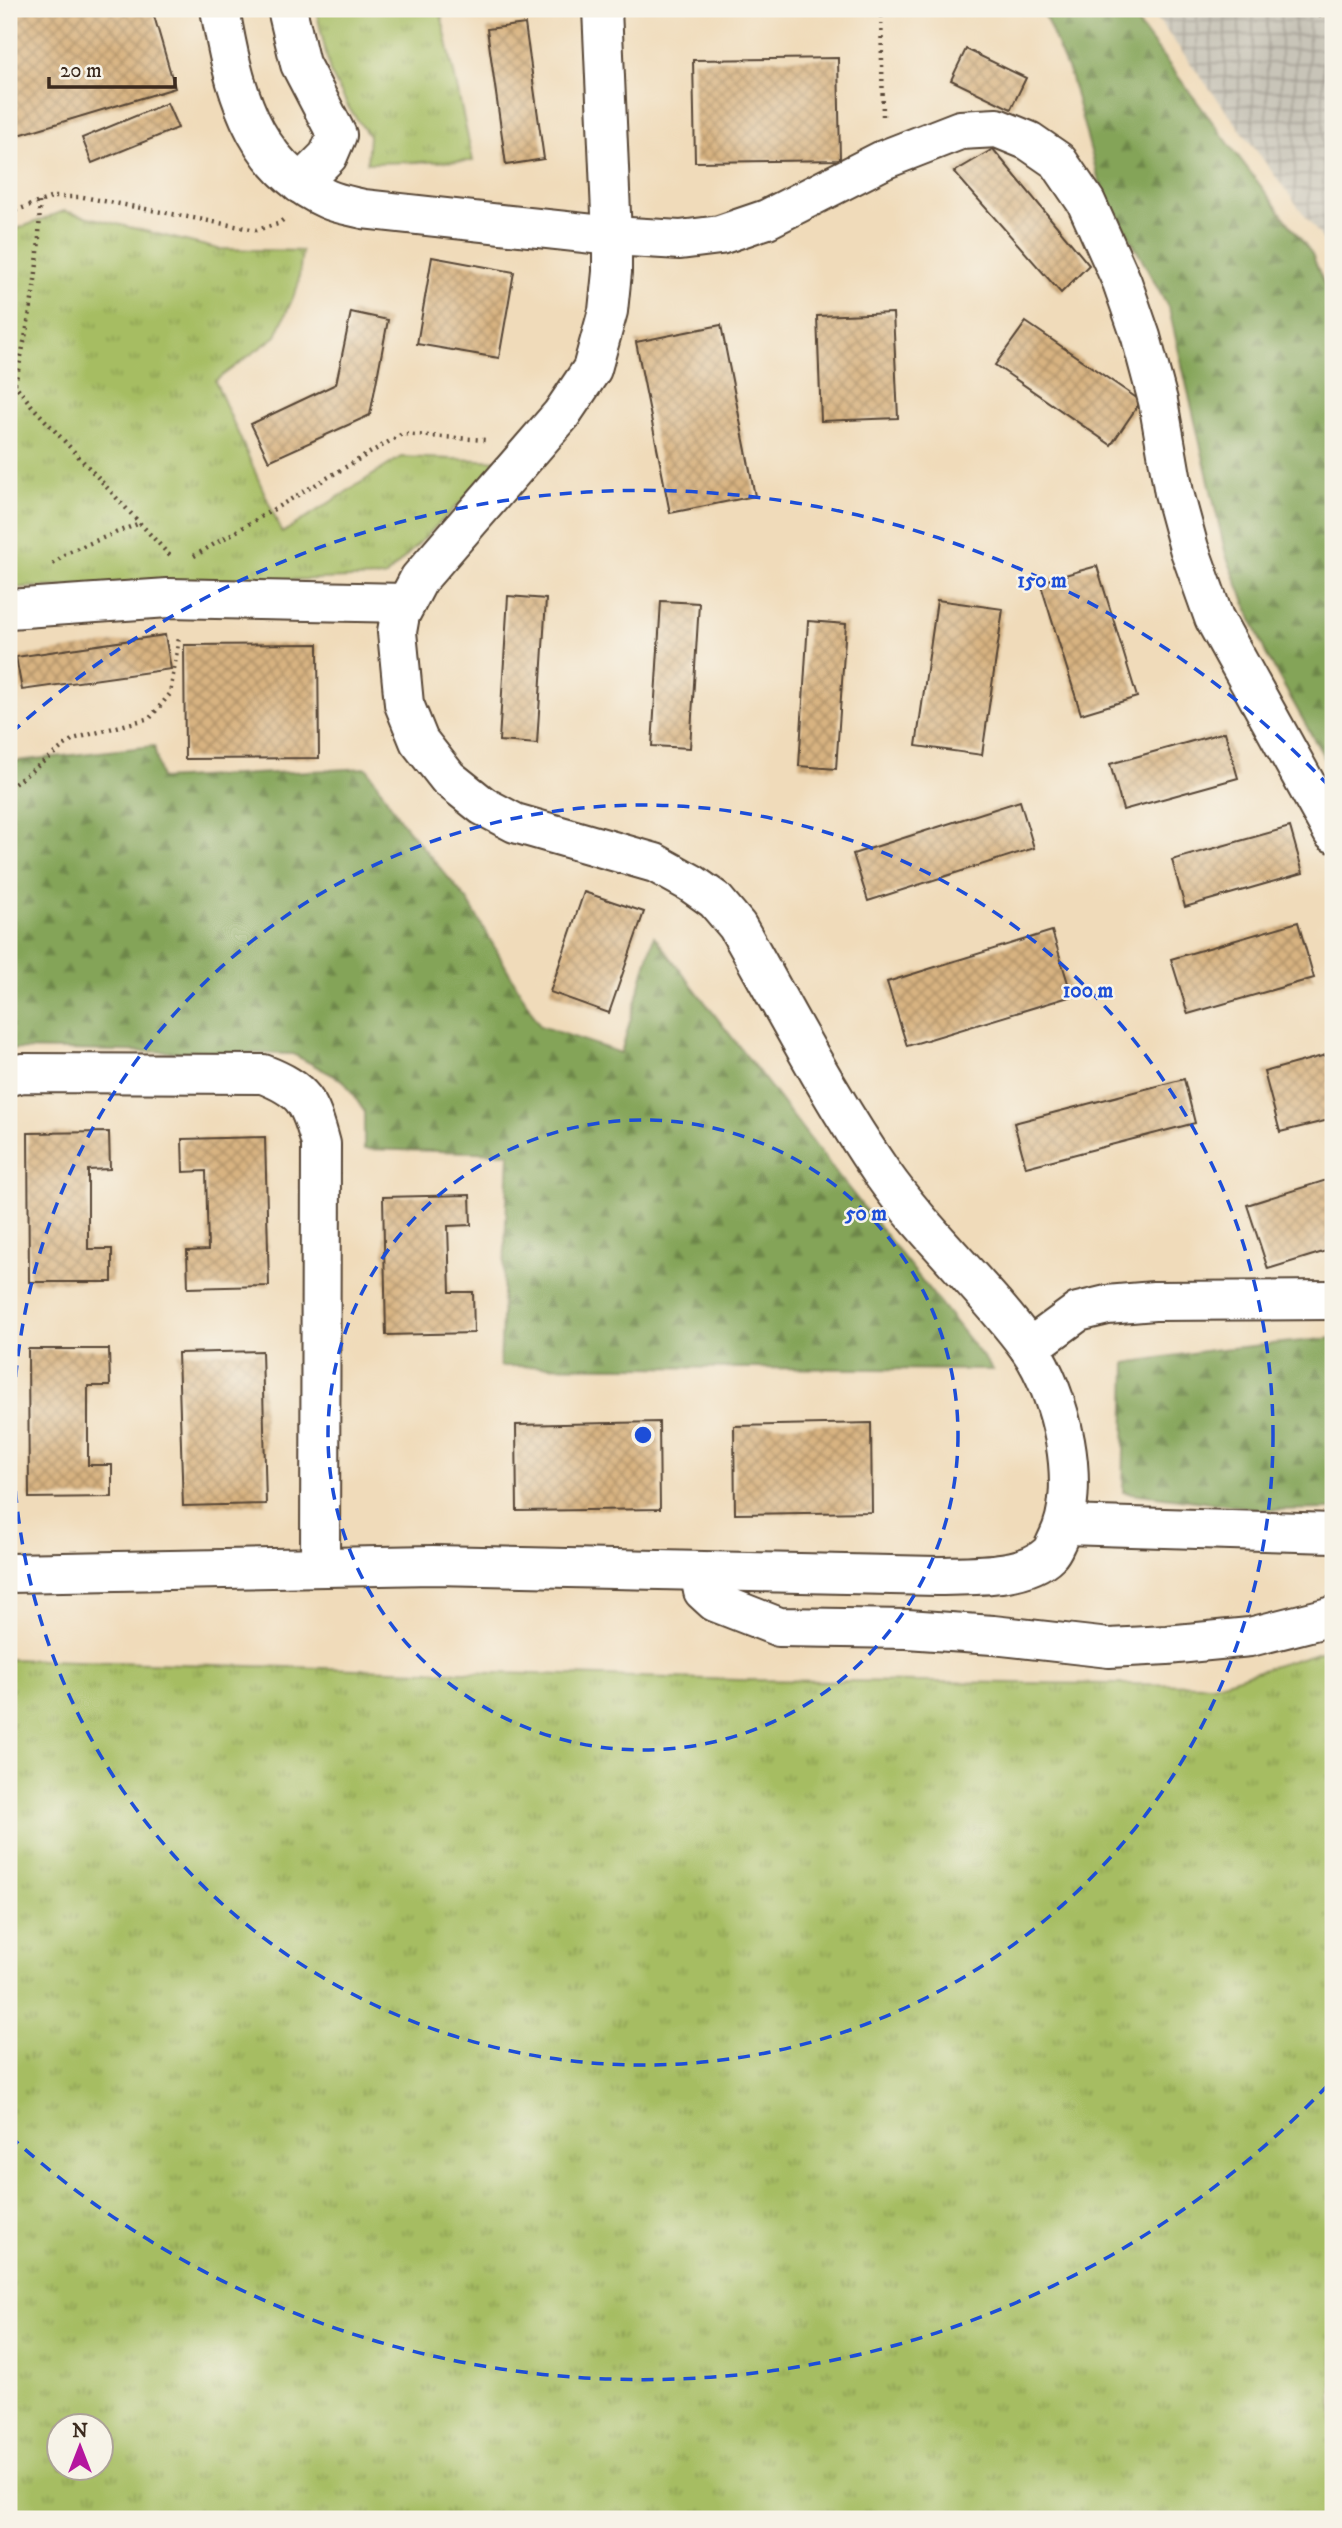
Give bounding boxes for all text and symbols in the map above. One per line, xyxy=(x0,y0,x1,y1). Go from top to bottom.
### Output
scale bar xyxy=(49,46,175,90)
text: 20 m xyxy=(60,58,102,84)
text: 150 m xyxy=(1017,568,1067,594)
text: 100 m xyxy=(1063,978,1113,1004)
text: 50 m xyxy=(844,1201,887,1227)
centre of rings xyxy=(631,1423,655,1447)
north arrow xyxy=(46,2412,116,2482)
text: N xyxy=(72,2420,88,2443)

